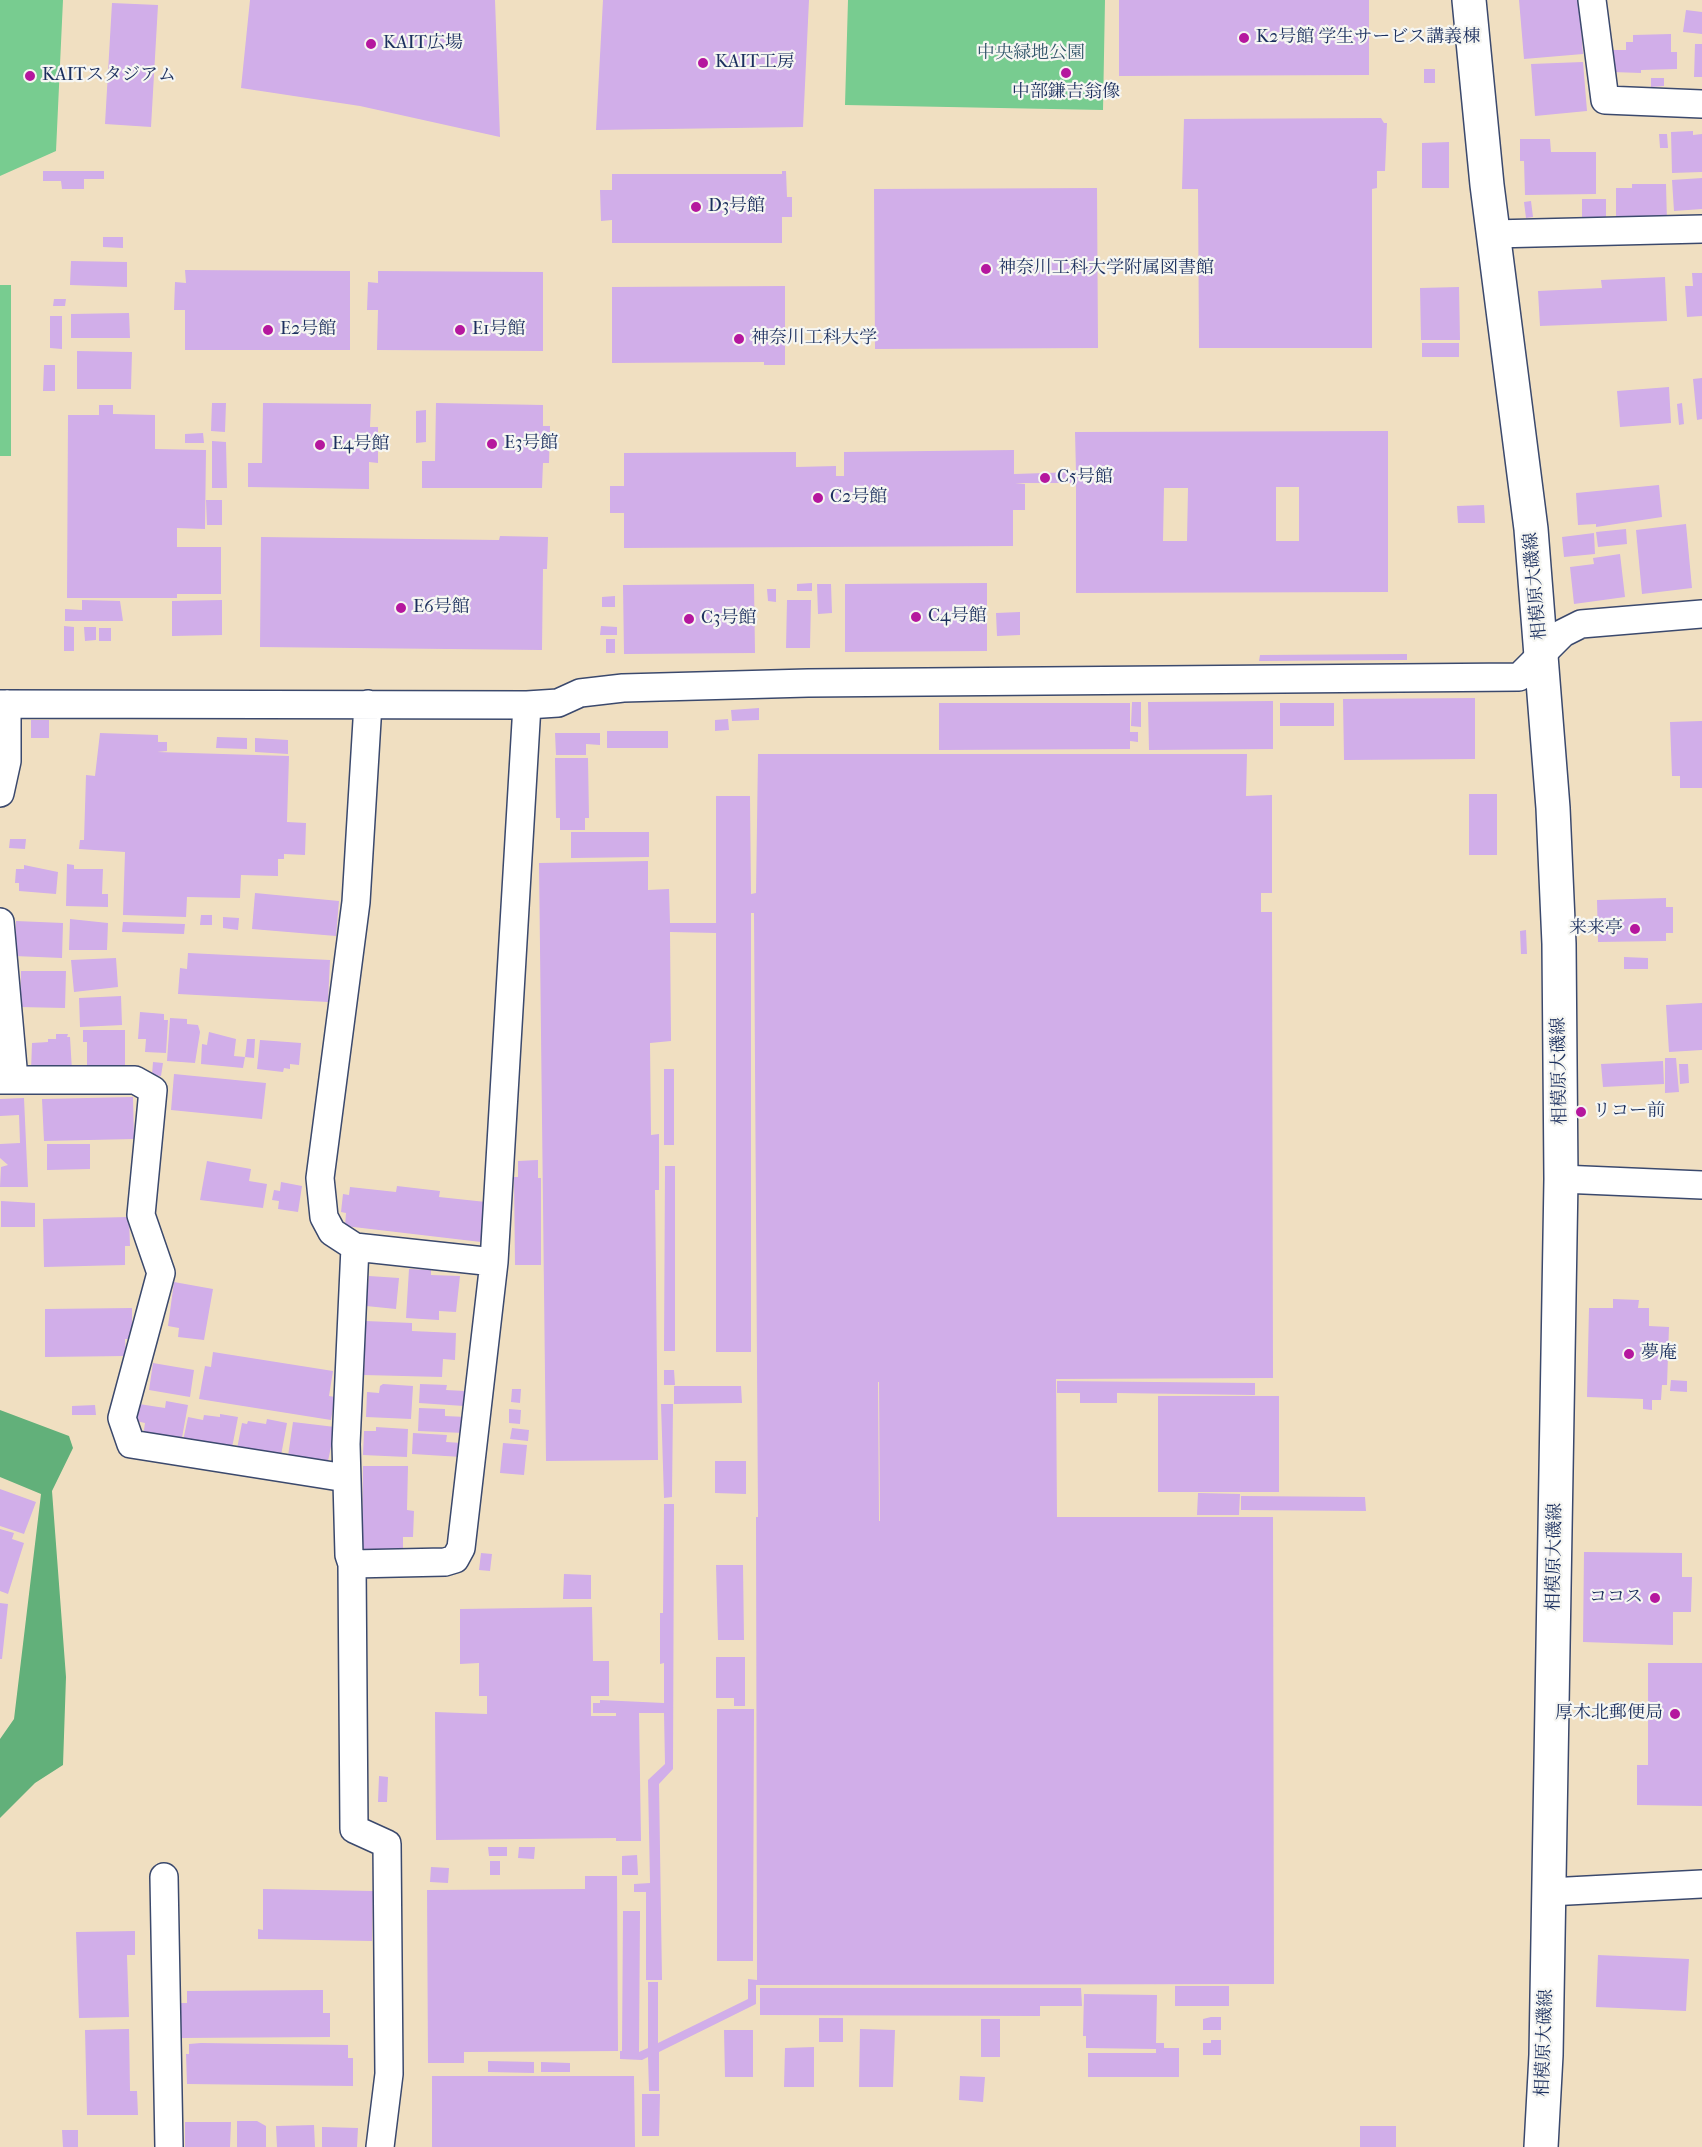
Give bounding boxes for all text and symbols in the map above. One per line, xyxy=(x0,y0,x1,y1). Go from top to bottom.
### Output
place label: K2号館 学生サービス講義棟 xyxy=(1256,27,1480,49)
marker: K2号館 学生サービス講義棟 xyxy=(1237,31,1251,45)
place label: KAIT広場 xyxy=(383,33,463,55)
marker: KAIT広場 xyxy=(364,37,378,51)
park label: 中央緑地公園 xyxy=(977,43,1085,65)
place label: KAIT工房 xyxy=(715,52,795,74)
marker: KAIT工房 xyxy=(696,56,710,70)
place label: KAITスタジアム xyxy=(42,65,176,87)
marker: 中部鎌吉翁像 xyxy=(1059,66,1073,80)
marker: KAITスタジアム xyxy=(23,69,37,83)
place label: 中部鎌吉翁像 xyxy=(1012,82,1120,104)
place label: D3号館 xyxy=(708,196,765,218)
marker: D3号館 xyxy=(689,200,703,214)
place label: 神奈川工科大学附属図書館 xyxy=(998,258,1214,280)
marker: 神奈川工科大学附属図書館 xyxy=(979,262,993,276)
place label: E2号館 xyxy=(280,319,336,341)
place label: E1号館 xyxy=(472,319,525,341)
marker: E2号館 xyxy=(261,323,275,337)
marker: E1号館 xyxy=(453,323,467,337)
place label: 神奈川工科大学 xyxy=(751,328,877,350)
marker: 神奈川工科大学 xyxy=(732,332,746,346)
place label: E3号館 xyxy=(504,433,558,455)
place label: E4号館 xyxy=(332,434,390,456)
marker: E3号館 xyxy=(485,437,499,451)
marker: E4号館 xyxy=(313,438,327,452)
place label: C5号館 xyxy=(1057,467,1113,489)
marker: C5号館 xyxy=(1038,471,1052,485)
place label: C2号館 xyxy=(830,487,887,509)
marker: C2号館 xyxy=(811,491,825,505)
street label: 相模原大磯線 xyxy=(1521,531,1551,641)
place label: E6号館 xyxy=(413,597,470,619)
marker: E6号館 xyxy=(394,601,408,615)
place label: C4号館 xyxy=(928,606,987,628)
place label: C3号館 xyxy=(701,608,757,630)
marker: C4号館 xyxy=(909,610,923,624)
marker: C3号館 xyxy=(682,612,696,626)
place label: 来来亭 xyxy=(1569,918,1623,940)
marker: 来来亭 xyxy=(1628,922,1642,936)
street label: 相模原大磯線 xyxy=(1548,1017,1572,1125)
place label: リコー前 xyxy=(1593,1101,1665,1123)
marker: リコー前 xyxy=(1574,1105,1588,1119)
place label: 夢庵 xyxy=(1641,1343,1677,1365)
marker: 夢庵 xyxy=(1622,1347,1636,1361)
street label: 相模原大磯線 xyxy=(1543,1503,1567,1611)
place label: ココス xyxy=(1589,1587,1643,1609)
marker: ココス xyxy=(1648,1591,1662,1605)
place label: 厚木北郵便局 xyxy=(1555,1703,1663,1725)
marker: 厚木北郵便局 xyxy=(1668,1707,1682,1721)
street label: 相模原大磯線 xyxy=(1532,1989,1558,2097)

